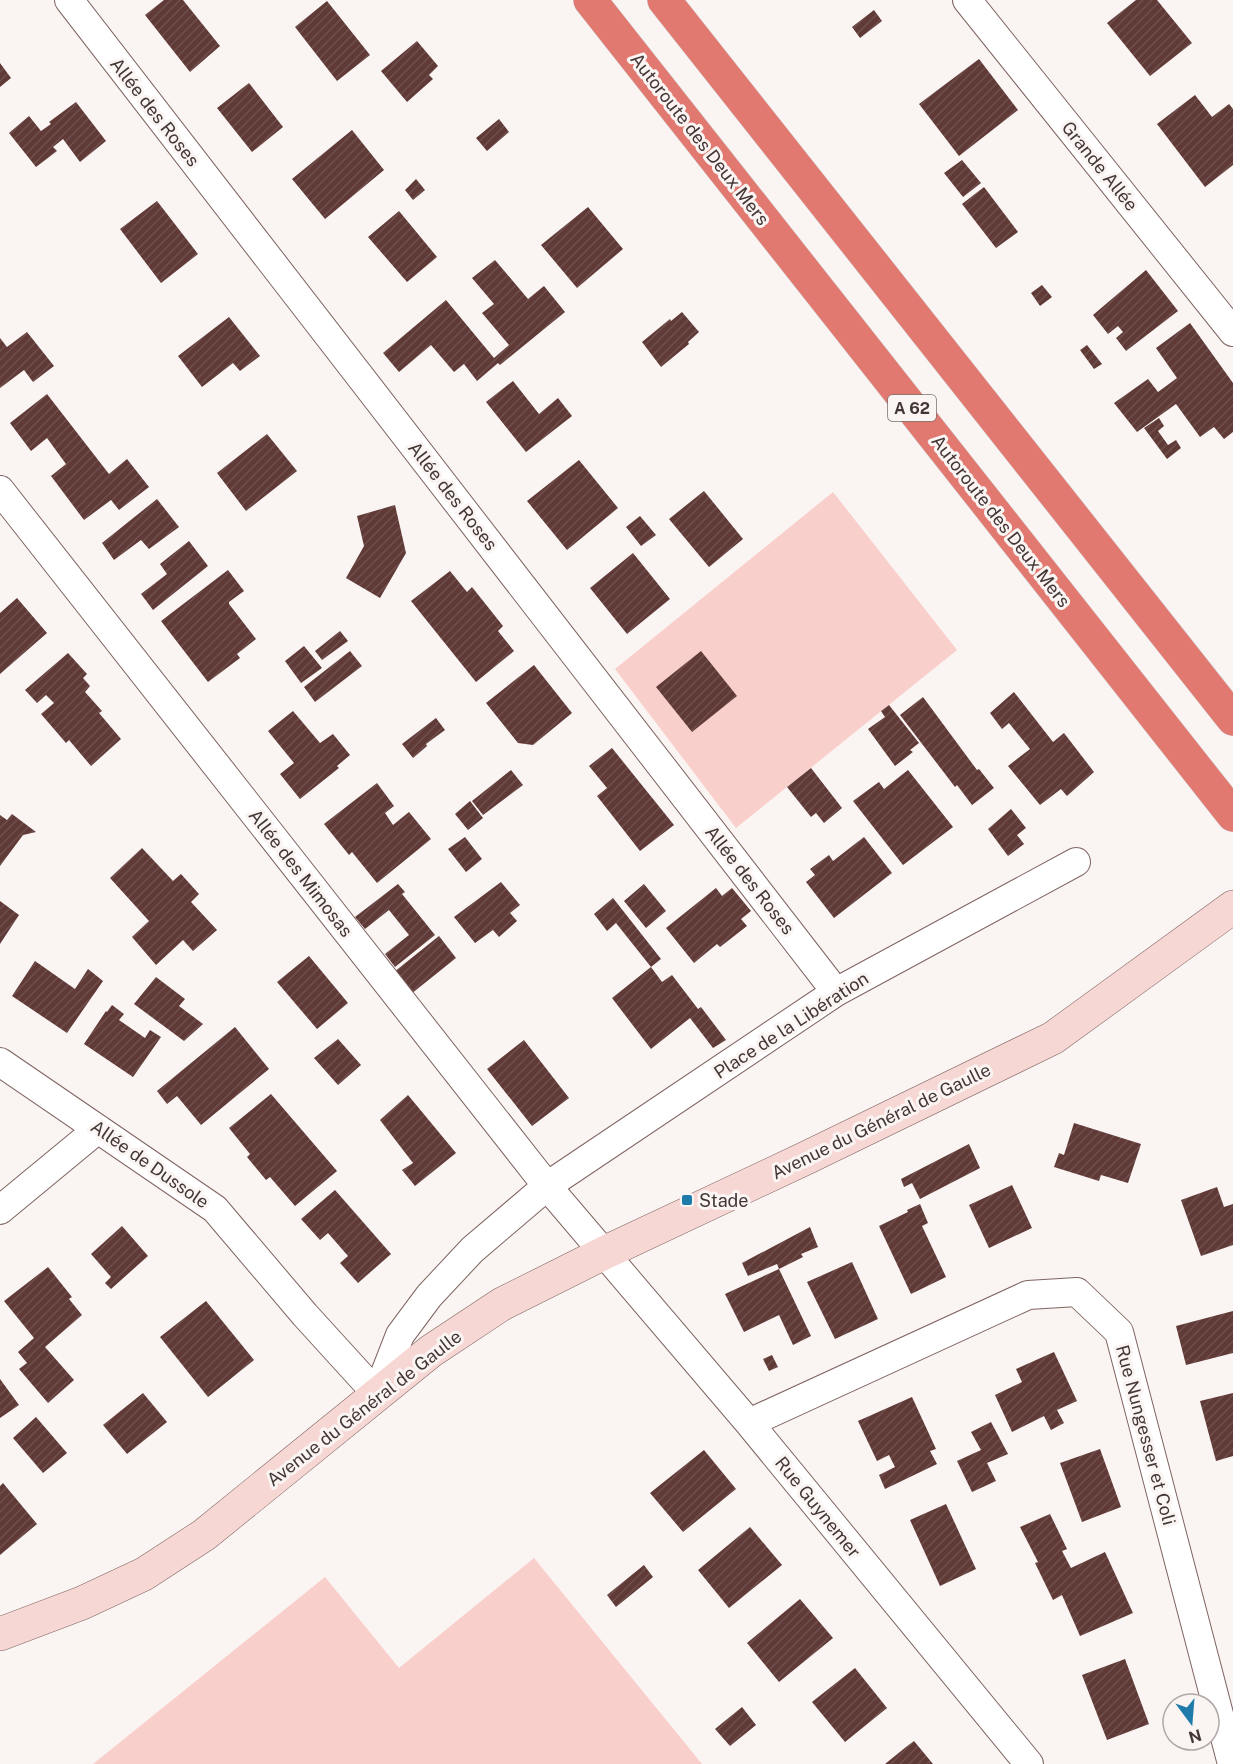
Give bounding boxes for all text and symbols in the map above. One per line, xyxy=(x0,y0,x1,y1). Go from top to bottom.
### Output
street label: Autoroute des Deux Mers xyxy=(626,49,774,229)
street label: Allée des Roses xyxy=(106,54,204,170)
street label: Grande Allée xyxy=(1058,117,1142,215)
road number: A 62 xyxy=(888,395,936,421)
street label: Autoroute des Deux Mers xyxy=(927,431,1075,611)
street label: Allée des Roses xyxy=(404,438,502,554)
street label: Allée des Mimosas xyxy=(245,805,357,941)
street label: Allée des Roses xyxy=(701,822,799,938)
street label: Place de la Libération xyxy=(710,967,872,1083)
street label: Avenue du Général de Gaulle xyxy=(768,1059,994,1183)
street label: Allée de Dussole xyxy=(87,1116,213,1212)
place label: Stade xyxy=(699,1190,749,1211)
marker: Stade xyxy=(680,1193,694,1207)
street label: Avenue du Général de Gaulle xyxy=(263,1326,465,1490)
street label: Rue Nungesser et Coli xyxy=(1112,1343,1180,1527)
street label: Rue Guynemer xyxy=(771,1452,865,1562)
north arrow xyxy=(1161,1692,1221,1752)
text: N xyxy=(1186,1725,1204,1747)

